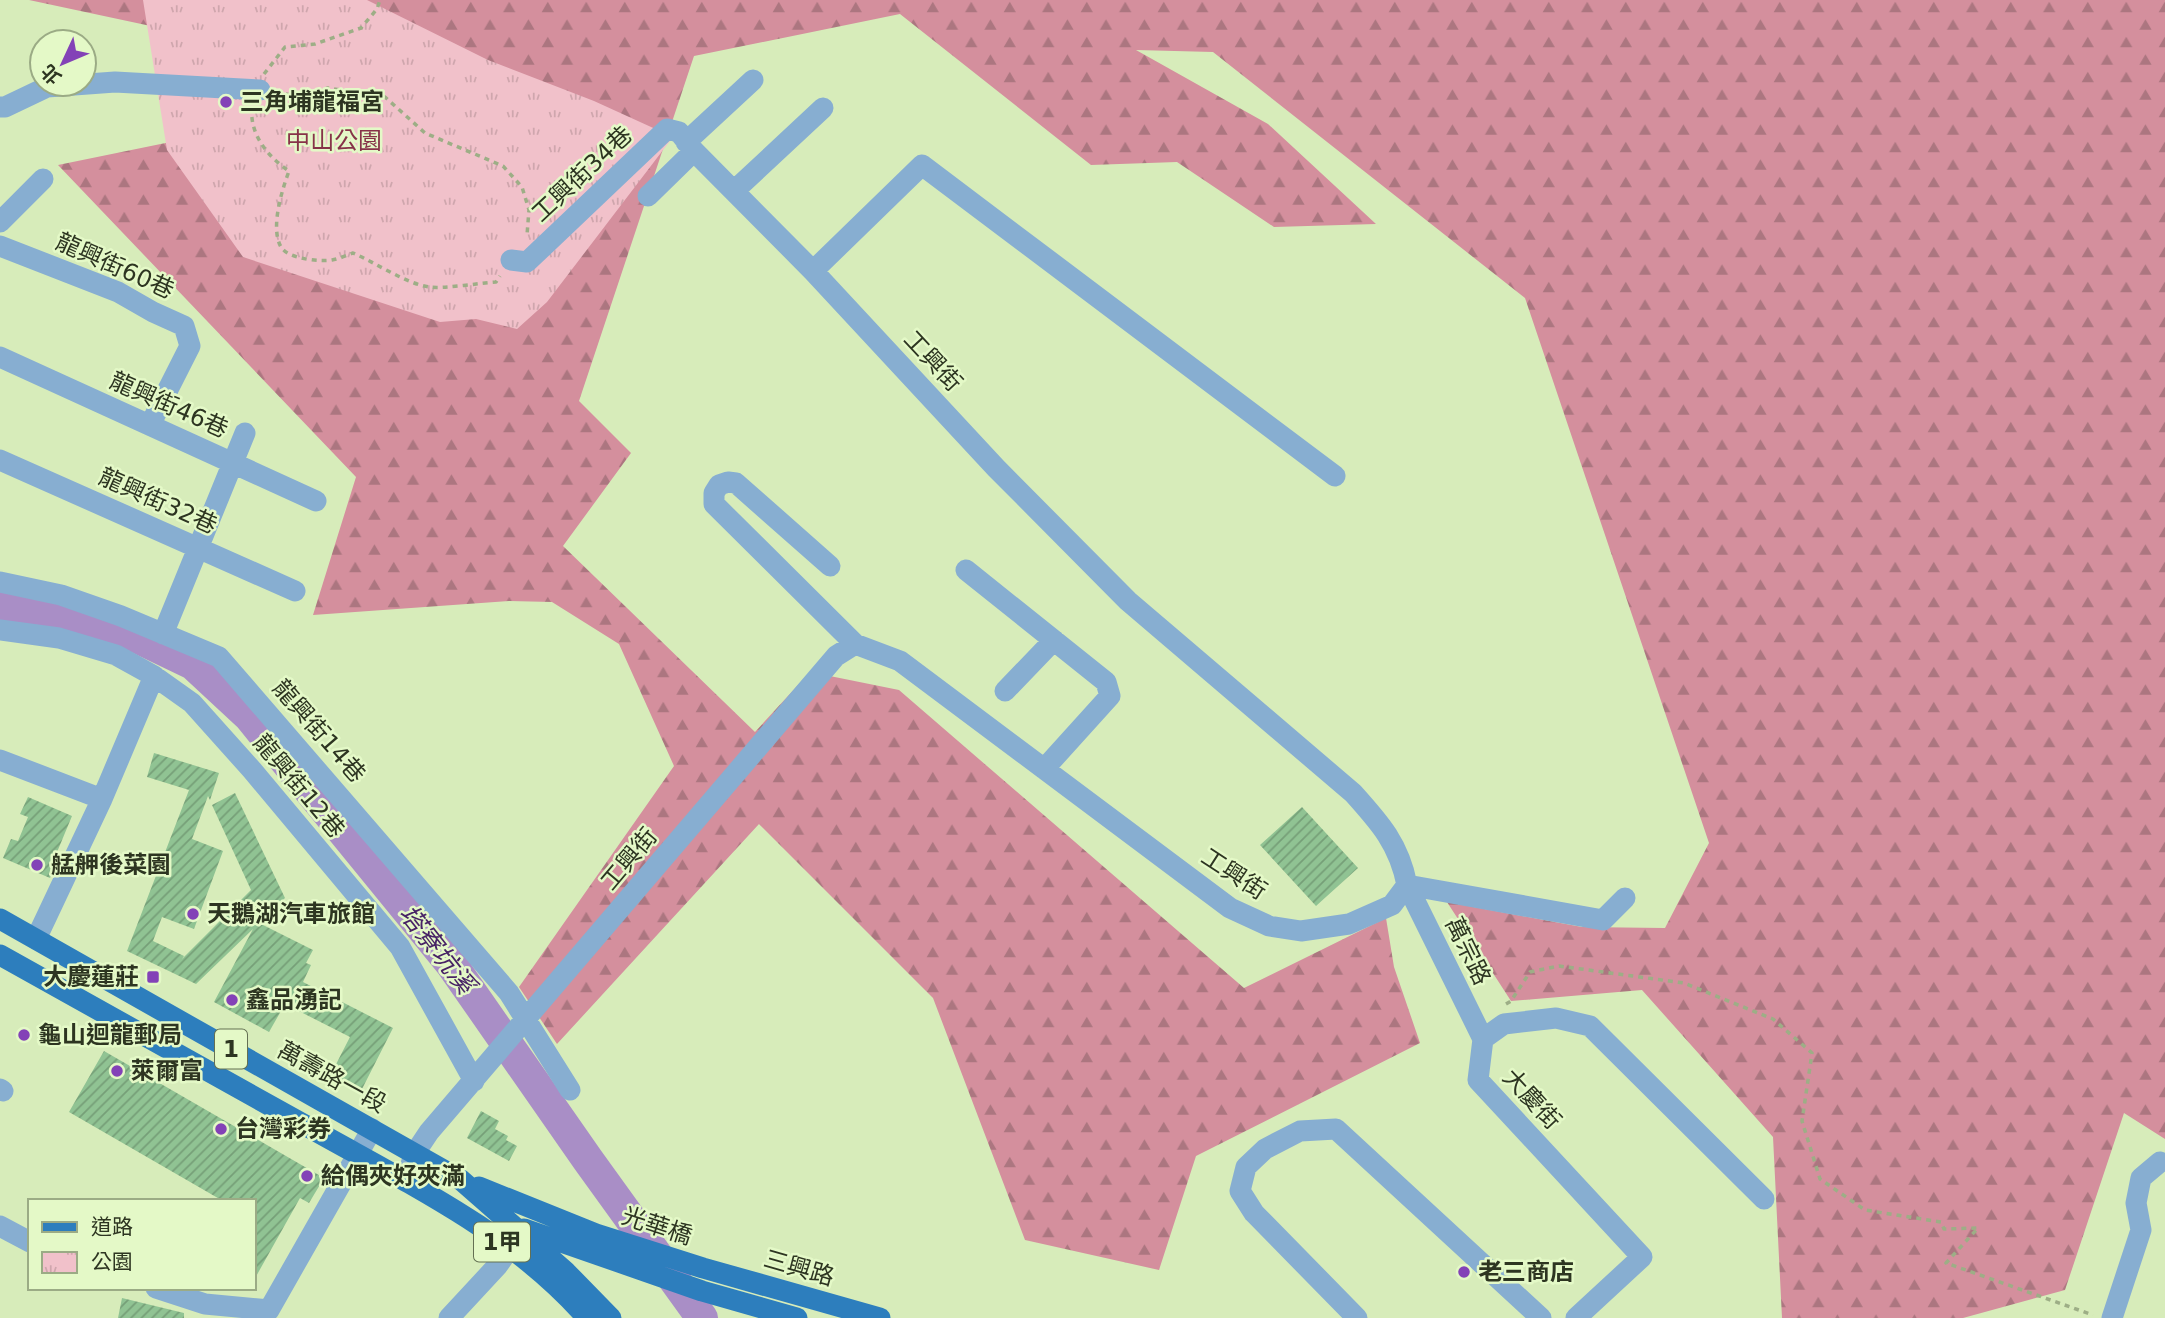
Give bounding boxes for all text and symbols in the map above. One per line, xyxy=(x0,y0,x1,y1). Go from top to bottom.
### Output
north arrow xyxy=(28,28,98,98)
text: 北 xyxy=(36,60,65,89)
place label: 三角埔龍福宮 xyxy=(240,88,384,116)
marker: 三角埔龍福宮 xyxy=(218,94,234,110)
street label: 工興街34巷 xyxy=(526,121,638,227)
park label: 中山公園 xyxy=(286,127,382,155)
street label: 龍興街60巷 xyxy=(52,227,178,305)
street label: 工興街 xyxy=(898,325,968,397)
street label: 龍興街46巷 xyxy=(106,366,232,444)
street label: 龍興街32巷 xyxy=(95,462,221,540)
street label: 龍興街14巷 xyxy=(267,674,371,788)
street label: 龍興街12巷 xyxy=(248,729,350,843)
street label: 工興街 xyxy=(595,822,663,896)
street label: 工興街 xyxy=(1196,843,1272,905)
place label: 艋舺後菜園 xyxy=(51,851,171,879)
marker: 艋舺後菜園 xyxy=(29,857,45,873)
water label: 塔寮坑溪 xyxy=(393,899,483,1002)
place label: 天鵝湖汽車旅館 xyxy=(207,900,375,928)
marker: 天鵝湖汽車旅館 xyxy=(185,906,201,922)
street label: 萬宗路 xyxy=(1440,913,1496,989)
place label: 大慶蓮莊 xyxy=(43,963,139,991)
marker: 大慶蓮莊 xyxy=(145,969,161,985)
place label: 鑫品湧記 xyxy=(246,986,342,1014)
marker: 鑫品湧記 xyxy=(224,992,240,1008)
place label: 龜山迴龍郵局 xyxy=(38,1021,182,1049)
marker: 龜山迴龍郵局 xyxy=(16,1027,32,1043)
road number: 1 xyxy=(215,1030,247,1068)
street label: 萬壽路一段 xyxy=(273,1036,391,1118)
place label: 萊爾富 xyxy=(131,1057,203,1085)
marker: 萊爾富 xyxy=(109,1063,125,1079)
street label: 大慶街 xyxy=(1497,1063,1567,1135)
place label: 台灣彩券 xyxy=(235,1115,331,1143)
marker: 台灣彩券 xyxy=(213,1121,229,1137)
place label: 給偶夾好夾滿 xyxy=(321,1162,465,1190)
marker: 給偶夾好夾滿 xyxy=(299,1168,315,1184)
legend xyxy=(28,1199,256,1290)
street label: 光華橋 xyxy=(618,1202,696,1250)
text: 道路 xyxy=(91,1215,133,1239)
road number: 1甲 xyxy=(474,1222,530,1261)
street label: 三興路 xyxy=(761,1245,837,1291)
text: 公園 xyxy=(91,1250,133,1274)
place label: 老三商店 xyxy=(1478,1258,1574,1286)
marker: 老三商店 xyxy=(1456,1264,1472,1280)

